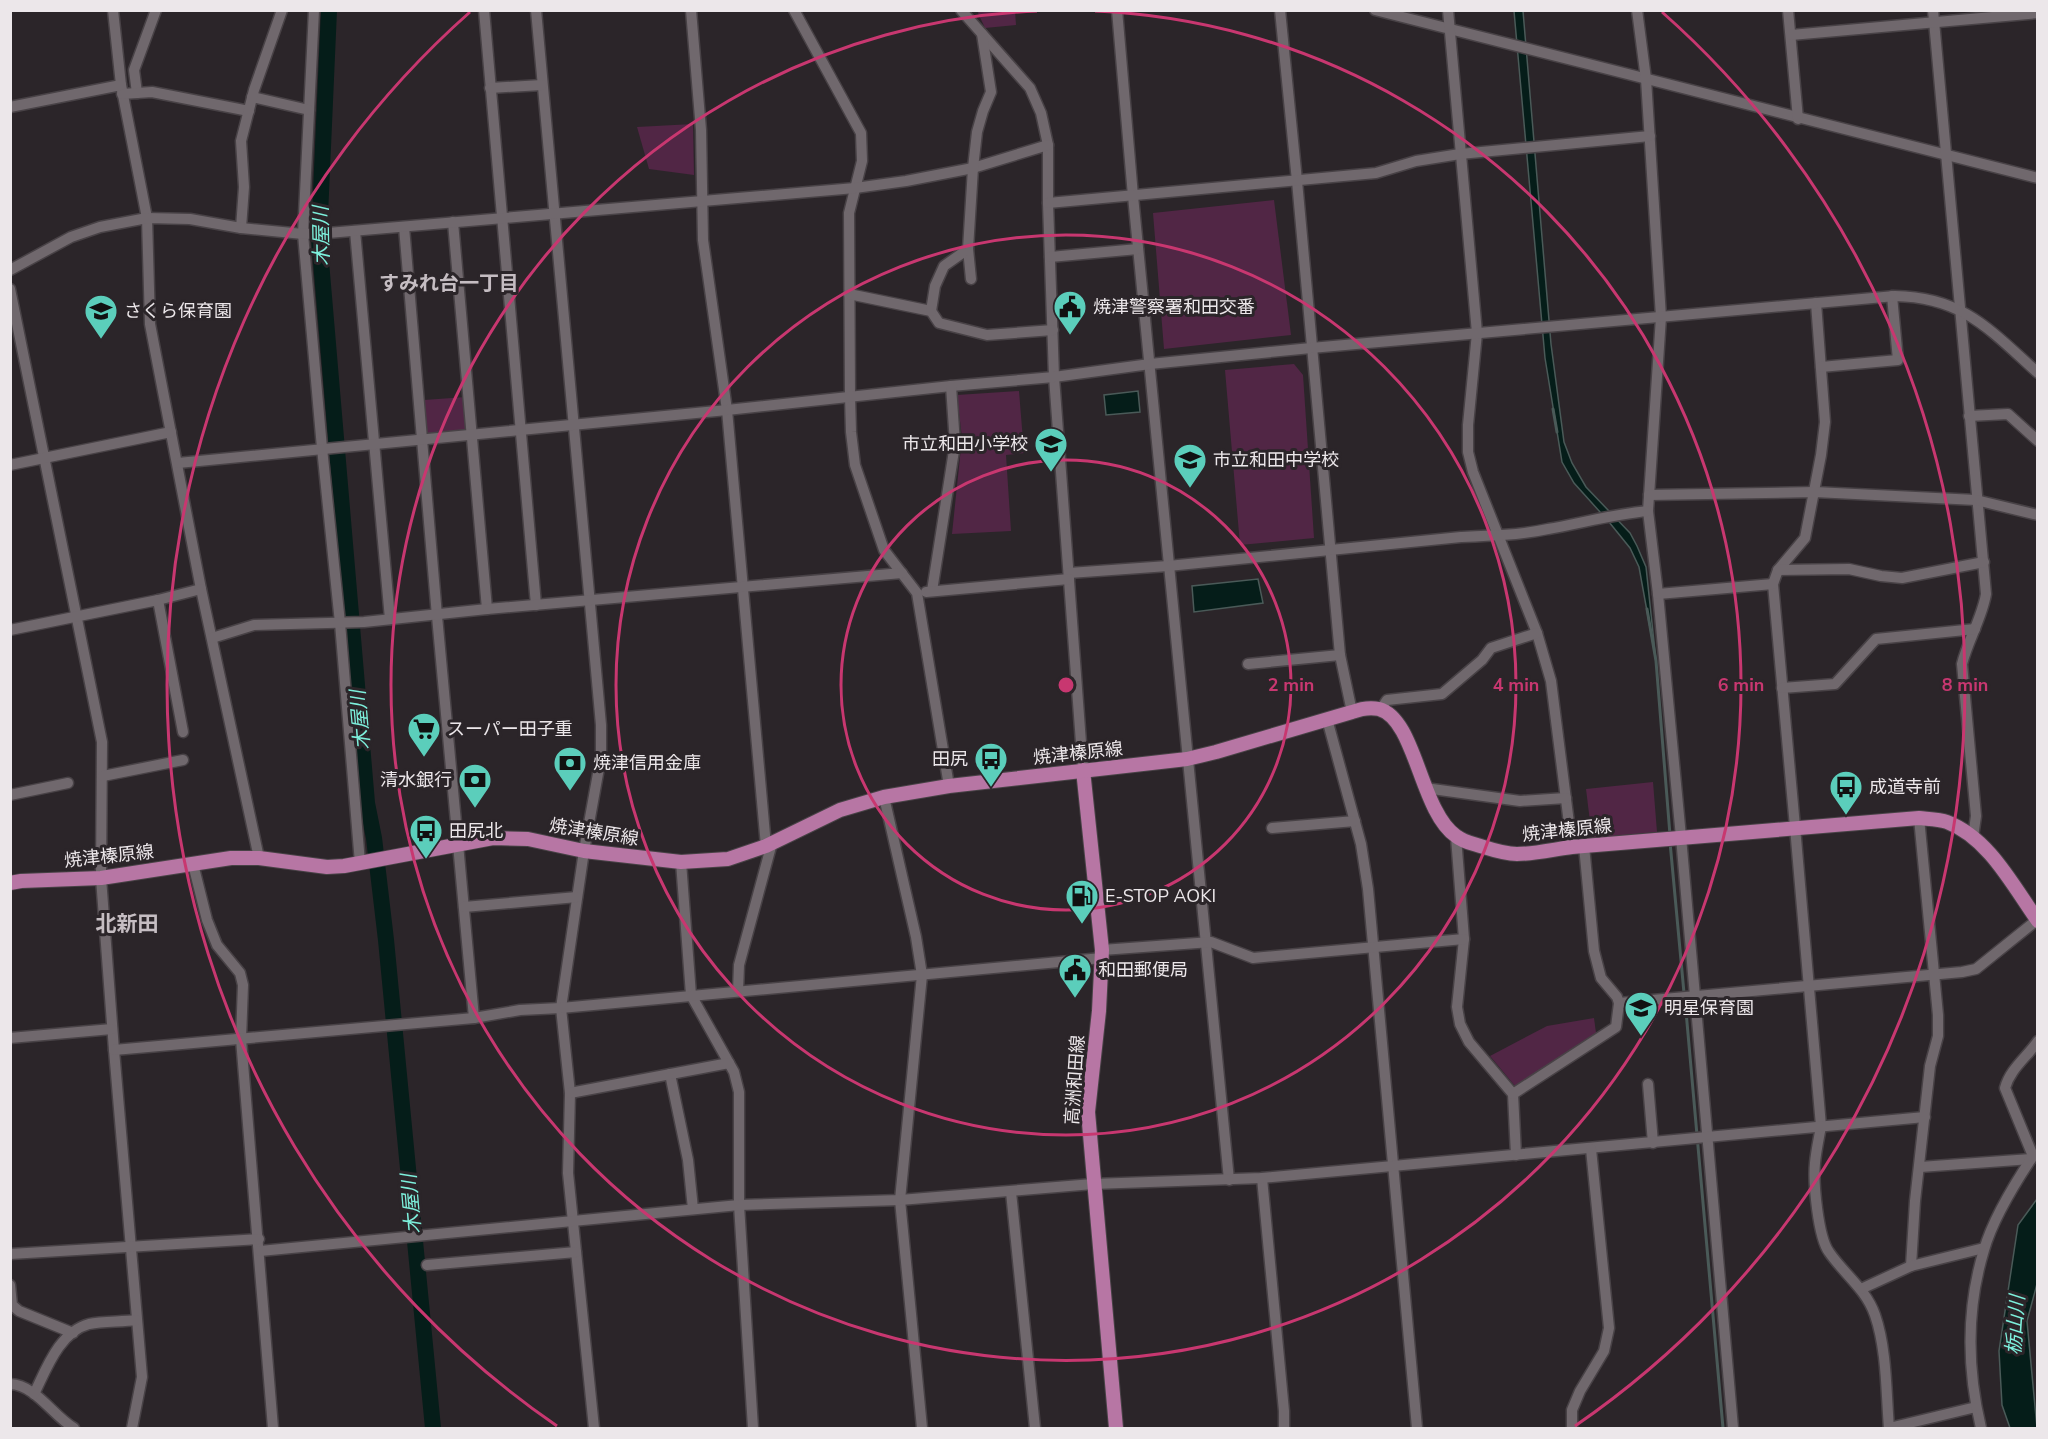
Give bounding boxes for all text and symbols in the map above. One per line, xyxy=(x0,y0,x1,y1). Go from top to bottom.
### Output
water label: 木屋川 xyxy=(307,204,336,266)
district label: すみれ台一丁目 xyxy=(379,270,519,297)
public building icon: 焼津警察署和田交番 xyxy=(1052,289,1088,336)
school or university icon: さくら保育園 xyxy=(83,293,119,340)
place label: 焼津警察署和田交番 xyxy=(1093,295,1255,319)
place label: さくら保育園 xyxy=(124,299,232,323)
school or university icon: 市立和田小学校 xyxy=(1033,426,1069,473)
place label: 市立和田小学校 xyxy=(902,432,1028,456)
school or university icon: 市立和田中学校 xyxy=(1172,442,1208,489)
place label: 市立和田中学校 xyxy=(1213,448,1339,472)
text: 2 min xyxy=(1268,673,1314,697)
text: 4 min xyxy=(1493,673,1539,697)
text: 6 min xyxy=(1718,673,1764,697)
text: 8 min xyxy=(1942,673,1988,697)
centre of rings xyxy=(1056,675,1076,695)
water label: 木屋川 xyxy=(344,687,377,751)
supermarket icon: スーパー田子重 xyxy=(406,711,442,758)
place label: スーパー田子重 xyxy=(447,717,573,741)
street label: 焼津榛原線 xyxy=(1032,736,1124,770)
bus stop icon: 田尻 xyxy=(973,741,1009,788)
bank icon: 焼津信用金庫 xyxy=(552,745,588,792)
place label: 田尻 xyxy=(932,747,968,771)
place label: 焼津信用金庫 xyxy=(593,751,701,775)
bank icon: 清水銀行 xyxy=(457,762,493,809)
place label: 清水銀行 xyxy=(380,768,452,792)
bus stop icon: 成道寺前 xyxy=(1828,769,1864,816)
place label: 成道寺前 xyxy=(1869,775,1941,799)
bus stop icon: 田尻北 xyxy=(408,813,444,860)
street label: 焼津榛原線 xyxy=(548,813,640,851)
street label: 焼津榛原線 xyxy=(1521,813,1613,847)
place label: 田尻北 xyxy=(449,819,503,843)
street label: 焼津榛原線 xyxy=(63,839,155,873)
fuel station icon: E-STOP AOKI xyxy=(1064,878,1100,925)
place label: E-STOP AOKI xyxy=(1105,884,1216,908)
district label: 北新田 xyxy=(96,910,159,938)
public building icon: 和田郵便局 xyxy=(1057,952,1093,999)
place label: 和田郵便局 xyxy=(1098,958,1188,982)
school or university icon: 明星保育園 xyxy=(1623,990,1659,1037)
place label: 明星保育園 xyxy=(1664,996,1754,1020)
street label: 高洲和田線 xyxy=(1060,1034,1090,1126)
water label: 木屋川 xyxy=(395,1171,428,1235)
water label: 栃山川 xyxy=(2000,1292,2031,1356)

